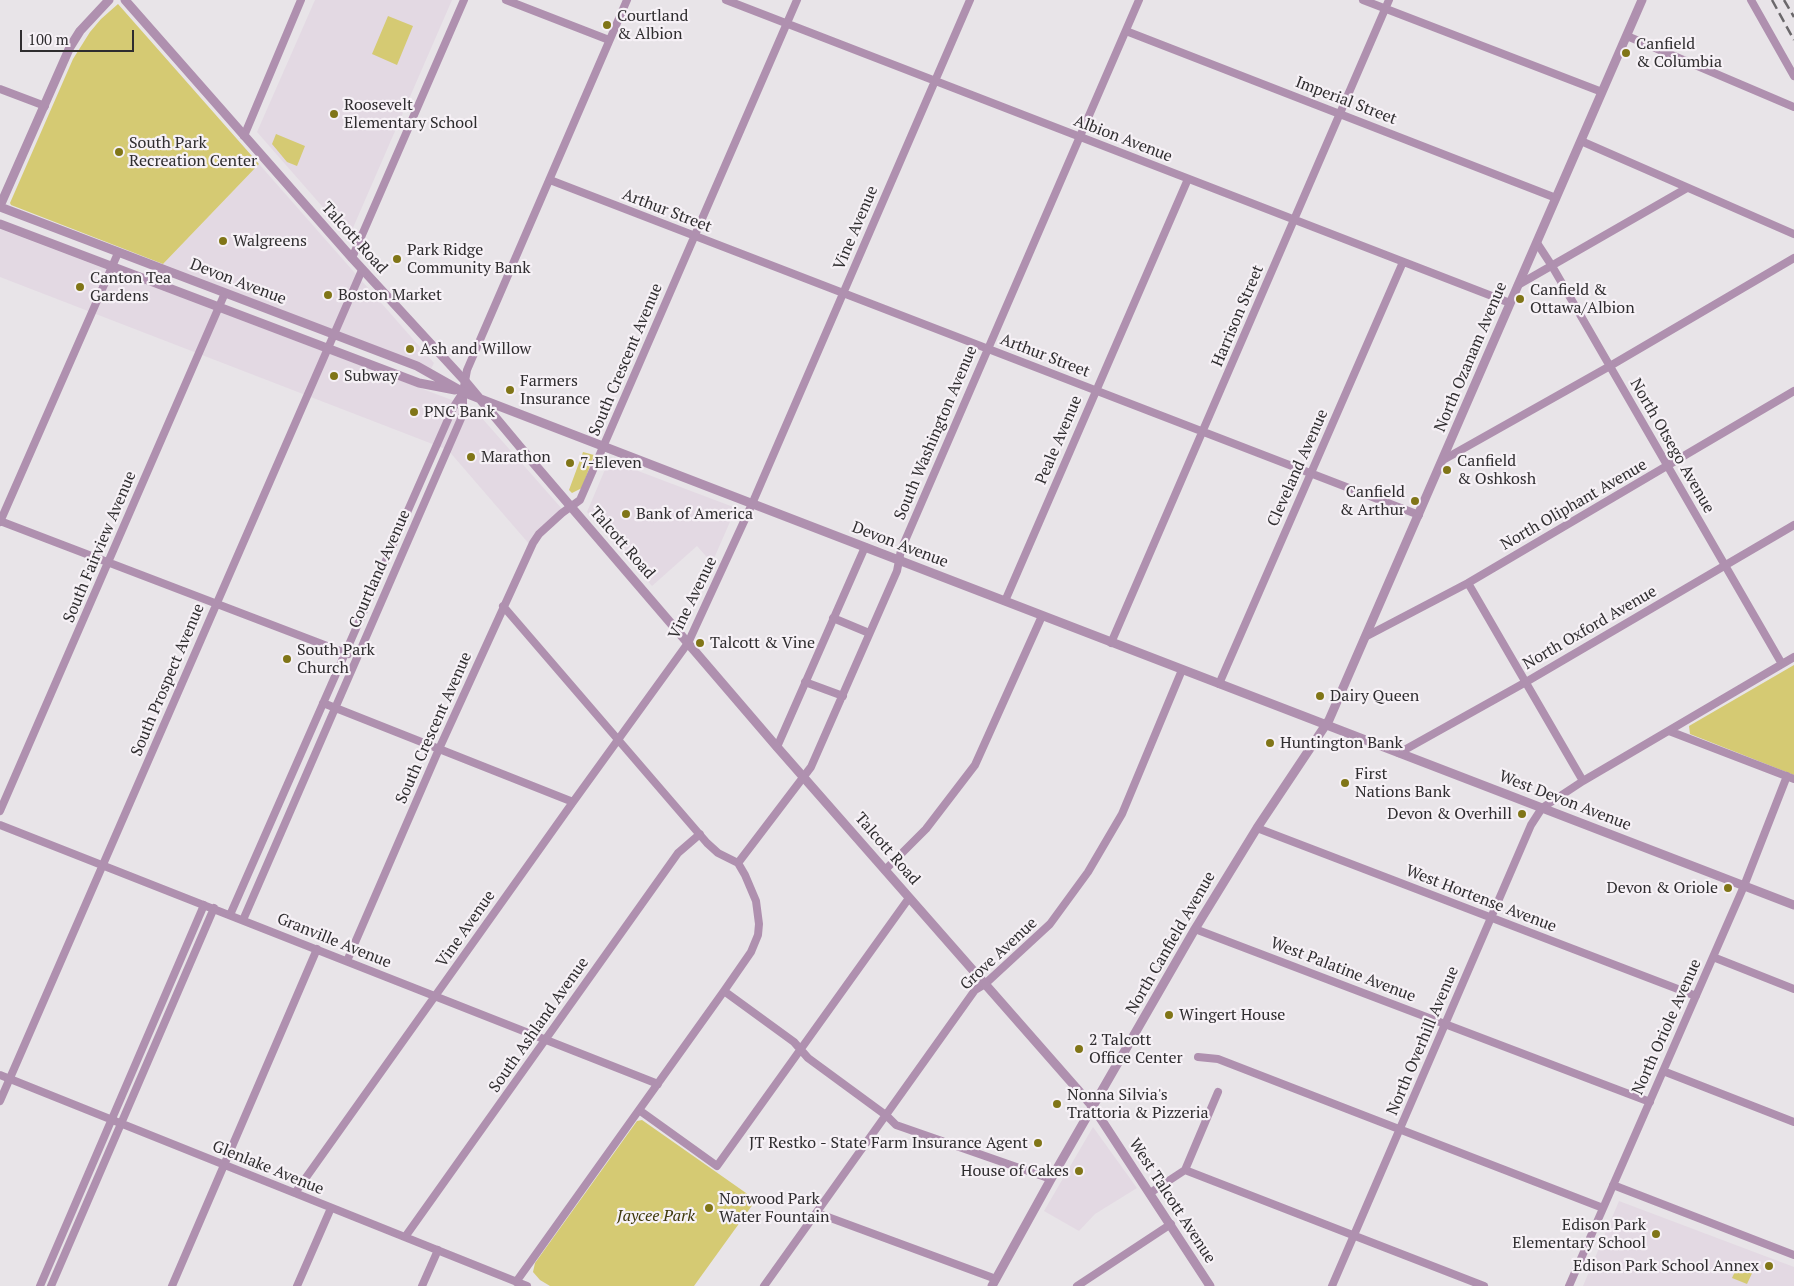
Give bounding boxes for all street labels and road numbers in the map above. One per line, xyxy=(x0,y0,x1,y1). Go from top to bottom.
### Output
street label: Imperial Street xyxy=(1293,73,1399,129)
street label: Albion Avenue xyxy=(1071,111,1175,167)
street label: Vine Avenue xyxy=(830,183,882,273)
street label: Arthur Street xyxy=(620,185,714,237)
street label: Talcott Road xyxy=(317,198,391,278)
street label: Devon Avenue xyxy=(187,255,289,309)
street label: Harrison Street xyxy=(1208,262,1268,370)
street label: North Ozanam Avenue xyxy=(1431,279,1511,435)
street label: South Crescent Avenue xyxy=(585,281,667,439)
street label: Arthur Street xyxy=(998,330,1092,382)
street label: South Washington Avenue xyxy=(891,343,981,523)
street label: North Otsego Avenue xyxy=(1626,375,1718,517)
street label: Peale Avenue xyxy=(1032,393,1086,487)
street label: Cleveland Avenue xyxy=(1264,406,1332,530)
street label: North Oliphant Avenue xyxy=(1497,455,1651,555)
street label: South Fairview Avenue xyxy=(59,468,141,626)
street label: Talcott Road xyxy=(585,503,659,583)
street label: Courtland Avenue xyxy=(345,507,415,631)
street label: Devon Avenue xyxy=(849,518,951,572)
street label: Vine Avenue xyxy=(665,554,721,642)
street label: North Oxford Avenue xyxy=(1520,582,1660,674)
street label: South Prospect Avenue xyxy=(127,601,209,759)
street label: South Crescent Avenue xyxy=(392,649,476,807)
street label: West Devon Avenue xyxy=(1496,767,1634,835)
street label: Talcott Road xyxy=(850,809,924,889)
street label: West Hortense Avenue xyxy=(1403,861,1559,937)
street label: North Canfield Avenue xyxy=(1122,868,1220,1018)
street label: Vine Avenue xyxy=(432,887,500,971)
street label: Granville Avenue xyxy=(274,909,394,973)
street label: Grove Avenue xyxy=(957,914,1041,994)
street label: West Palatine Avenue xyxy=(1268,933,1418,1007)
street label: South Ashland Avenue xyxy=(485,954,593,1096)
street label: North Oriole Avenue xyxy=(1628,956,1706,1098)
street label: North Overhill Avenue xyxy=(1383,964,1463,1118)
street label: West Talcott Avenue xyxy=(1124,1135,1220,1267)
street label: Glenlake Avenue xyxy=(209,1137,327,1199)

